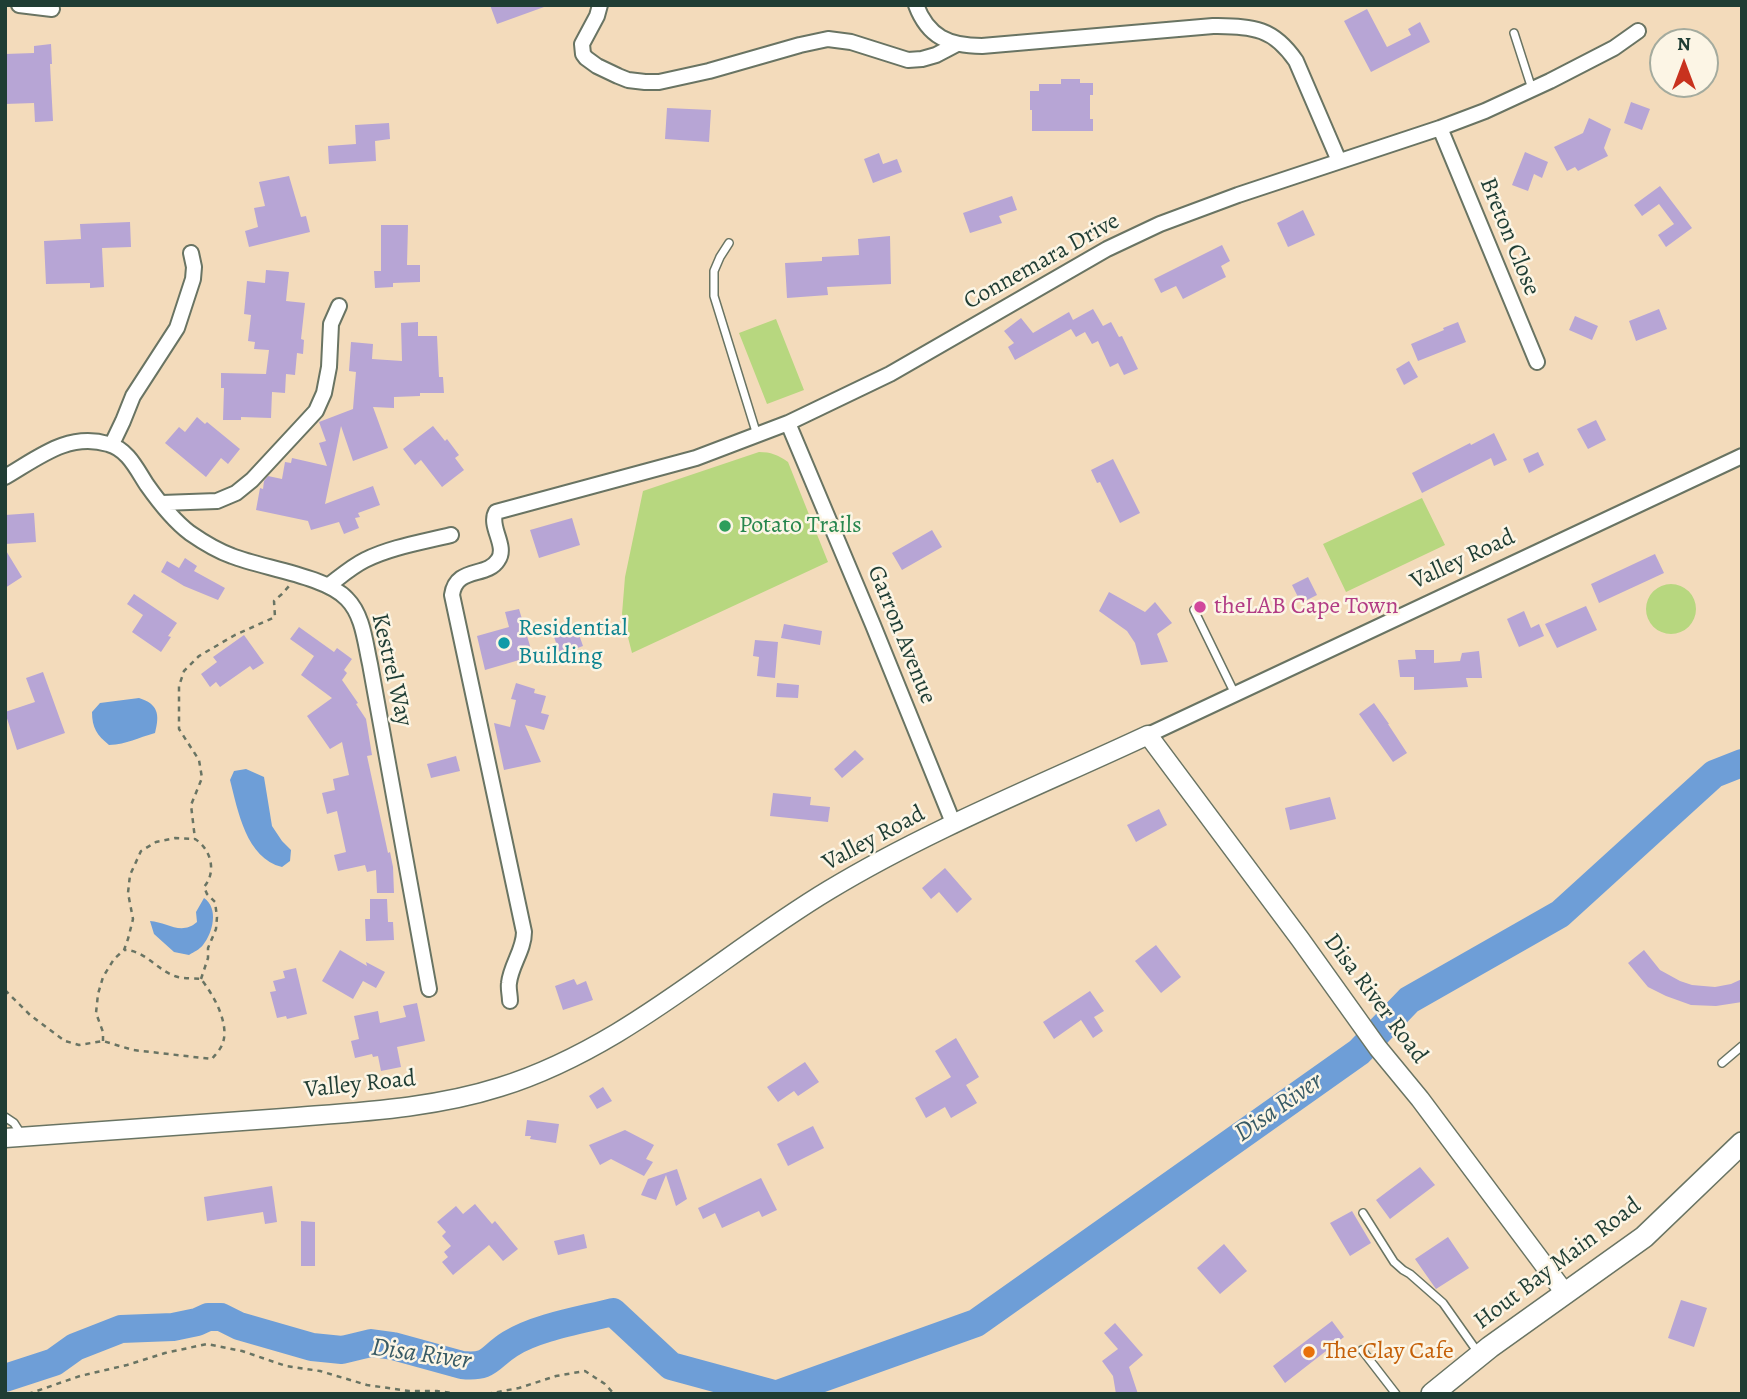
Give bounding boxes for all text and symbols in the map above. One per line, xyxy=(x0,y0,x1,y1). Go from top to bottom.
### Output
north arrow xyxy=(1649,28,1719,98)
text: N xyxy=(1677,31,1691,57)
street label: Breton Close xyxy=(1472,174,1546,300)
street label: Connemara Drive xyxy=(959,207,1125,317)
place label: Potato Trails xyxy=(739,512,862,540)
marker: Potato Trails xyxy=(717,518,733,534)
street label: Valley Road xyxy=(1406,523,1520,597)
street label: Garron Avenue xyxy=(860,562,942,708)
place label: theLAB Cape Town xyxy=(1214,593,1398,621)
marker: theLAB Cape Town xyxy=(1192,599,1208,615)
street label: Kestrel Way xyxy=(364,611,418,729)
place label: Residential Building xyxy=(518,615,628,671)
marker: Residential Building xyxy=(496,635,512,651)
street label: Valley Road xyxy=(818,800,930,878)
street label: Disa River Road xyxy=(1317,928,1433,1070)
street label: Valley Road xyxy=(303,1065,417,1105)
water label: Disa River xyxy=(1229,1066,1329,1150)
street label: Hout Bay Main Road xyxy=(1469,1192,1647,1336)
water label: Disa River xyxy=(369,1333,473,1377)
place label: The Clay Cafe xyxy=(1323,1338,1454,1366)
marker: The Clay Cafe xyxy=(1301,1344,1317,1360)

